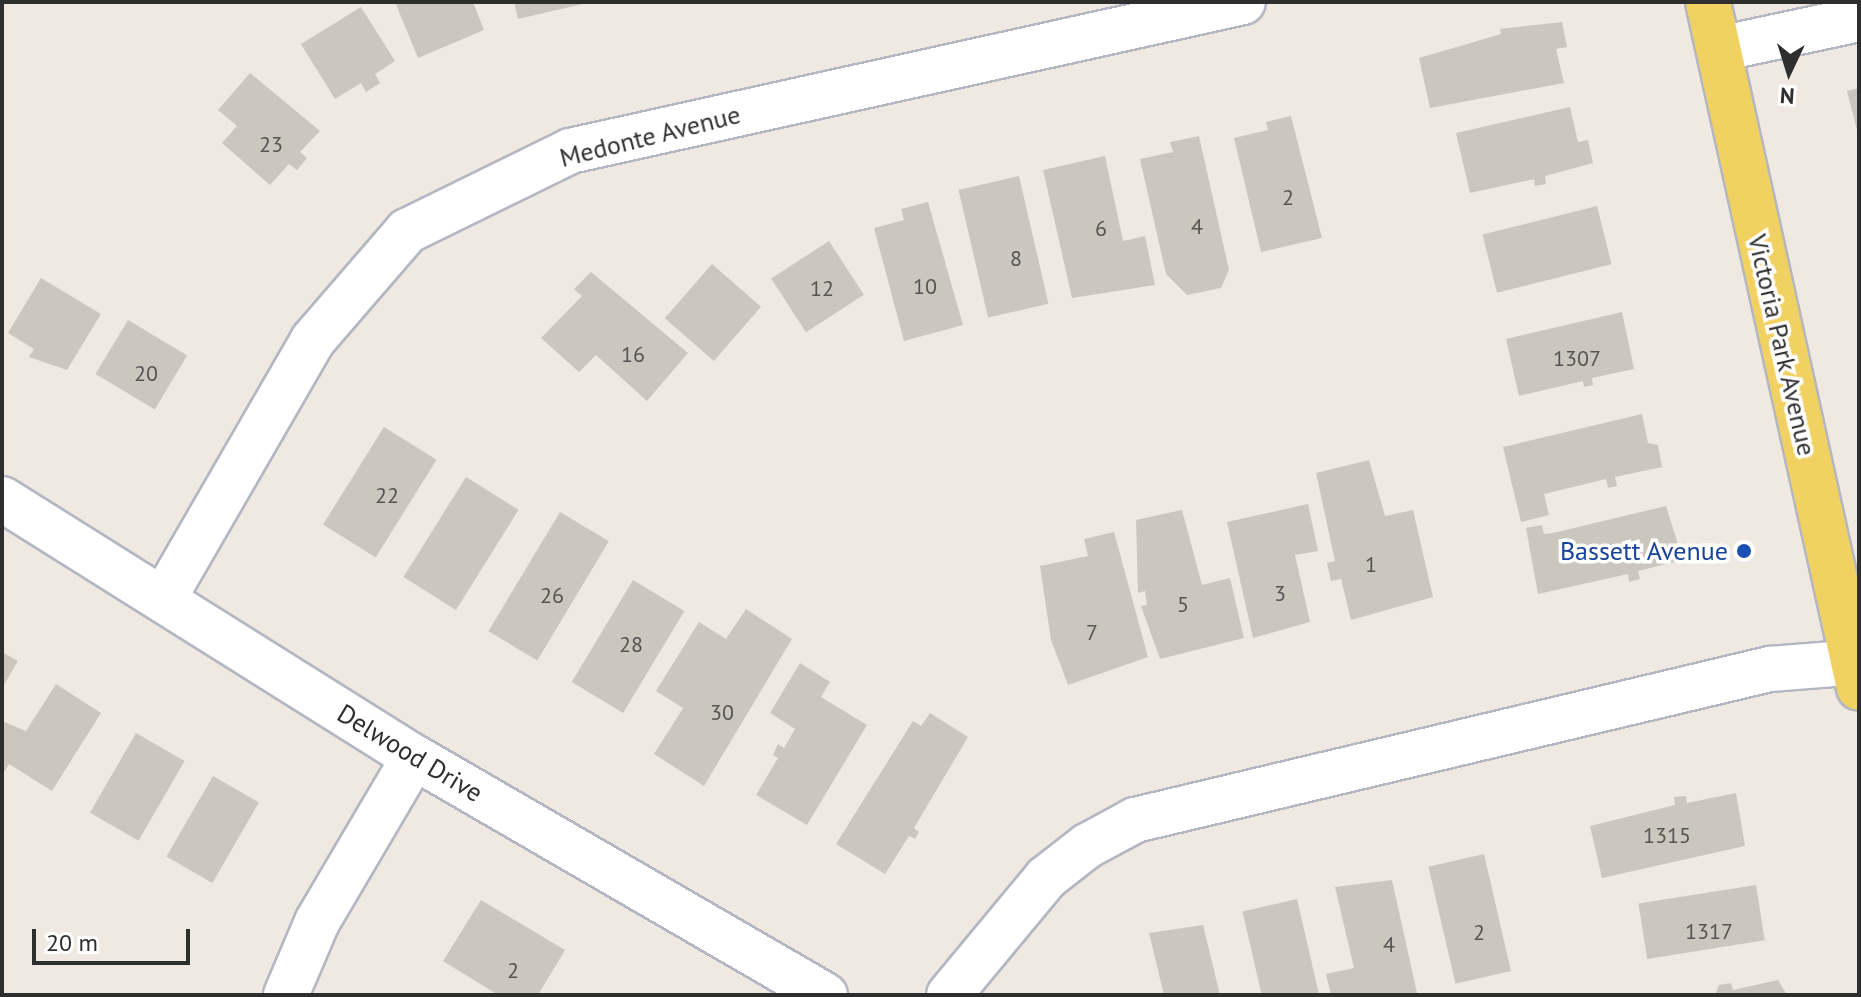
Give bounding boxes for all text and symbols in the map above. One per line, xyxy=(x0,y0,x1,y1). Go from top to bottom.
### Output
north arrow xyxy=(1749,32,1829,112)
text: N xyxy=(1779,81,1796,110)
street label: Medonte Avenue xyxy=(556,98,744,174)
house number: 23 xyxy=(259,132,283,158)
house number: 2 xyxy=(1282,185,1294,211)
house number: 4 xyxy=(1191,214,1203,240)
house number: 6 xyxy=(1095,216,1107,242)
street label: Victoria Park Avenue xyxy=(1741,231,1823,459)
house number: 8 xyxy=(1010,246,1022,272)
house number: 10 xyxy=(913,274,937,300)
house number: 12 xyxy=(810,276,834,302)
house number: 16 xyxy=(621,342,645,368)
house number: 1307 xyxy=(1553,346,1601,372)
house number: 20 xyxy=(134,361,158,387)
house number: 22 xyxy=(375,483,399,509)
place label: Bassett Avenue xyxy=(1559,535,1728,567)
marker: Bassett Avenue xyxy=(1735,542,1753,560)
house number: 1 xyxy=(1365,552,1377,578)
house number: 3 xyxy=(1274,581,1286,607)
house number: 26 xyxy=(540,583,564,609)
house number: 5 xyxy=(1177,592,1189,618)
house number: 7 xyxy=(1086,620,1098,646)
house number: 28 xyxy=(619,632,643,658)
street label: Delwood Drive xyxy=(332,697,488,809)
house number: 30 xyxy=(710,700,734,726)
house number: 1315 xyxy=(1643,823,1691,849)
scale bar xyxy=(36,913,194,963)
house number: 1317 xyxy=(1685,919,1733,945)
house number: 2 xyxy=(1473,920,1485,946)
text: 20 m xyxy=(46,927,98,958)
house number: 4 xyxy=(1383,932,1395,958)
house number: 2 xyxy=(507,958,519,984)

